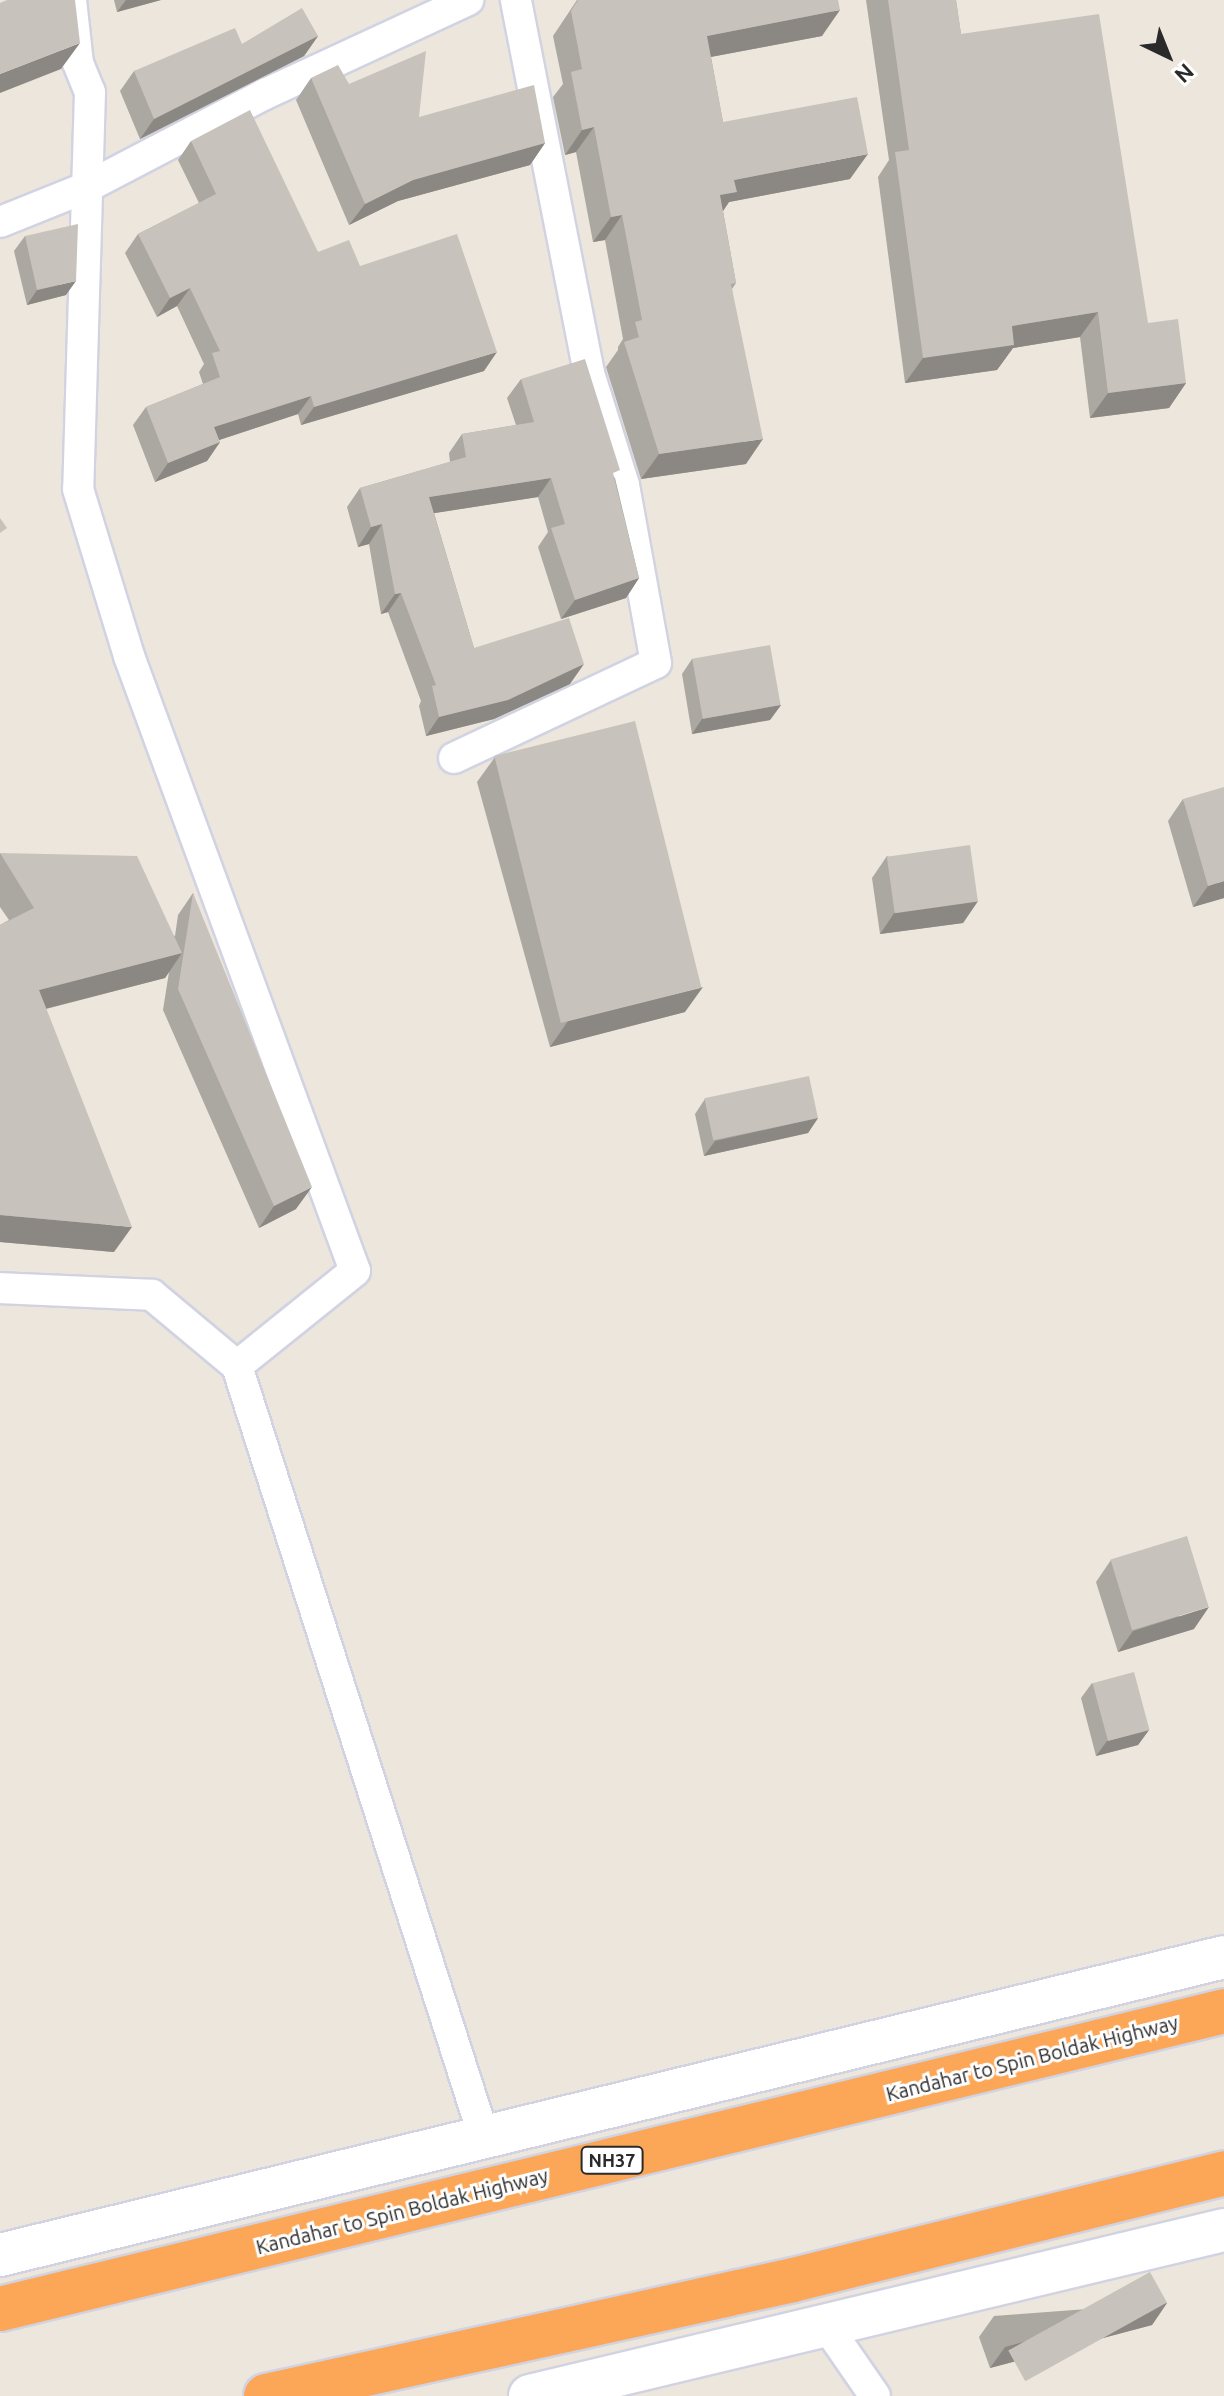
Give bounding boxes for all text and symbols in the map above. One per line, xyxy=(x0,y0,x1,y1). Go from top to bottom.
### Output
north arrow xyxy=(1128,16,1208,96)
text: N xyxy=(1170,59,1199,89)
street label: Kandahar to Spin Boldak Highway xyxy=(883,2010,1181,2106)
road number: NH37 xyxy=(580,2146,644,2174)
street label: Kandahar to Spin Boldak Highway xyxy=(253,2163,551,2259)

